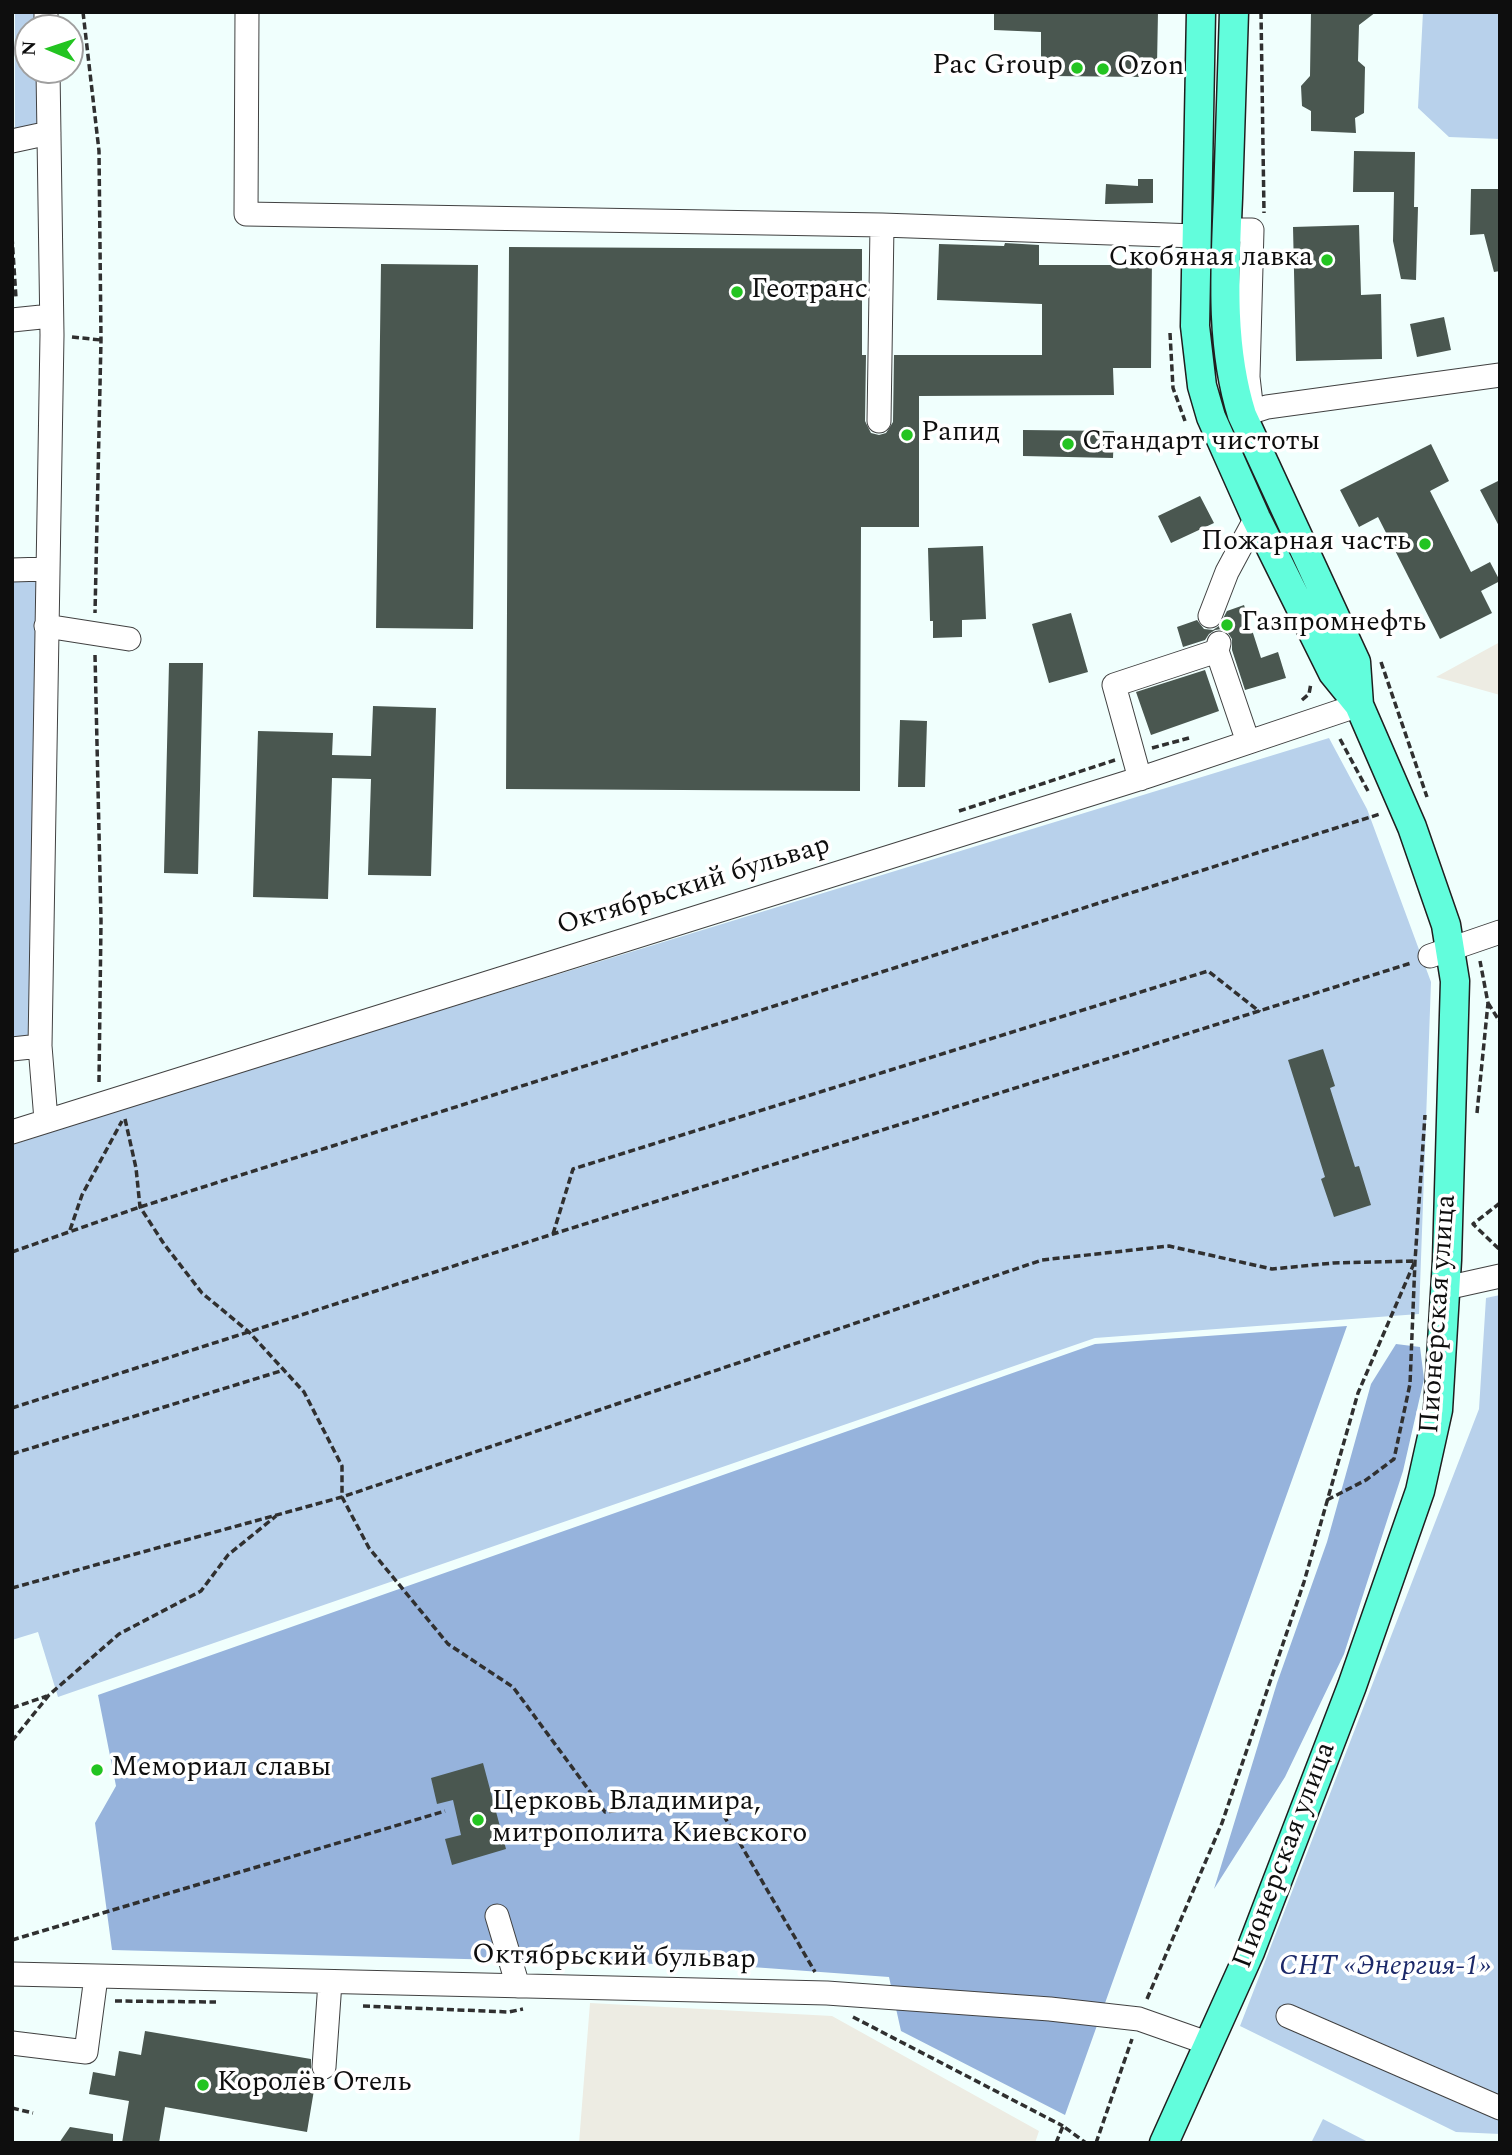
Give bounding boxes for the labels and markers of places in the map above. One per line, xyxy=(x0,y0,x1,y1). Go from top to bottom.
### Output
place label: Pac Group xyxy=(932,51,1063,85)
place label: Ozon xyxy=(1117,52,1184,86)
marker: Pac Group xyxy=(1069,60,1085,76)
marker: Ozon xyxy=(1095,61,1111,77)
place label: Скобяная лавка xyxy=(1108,243,1313,277)
marker: Скобяная лавка xyxy=(1319,252,1335,268)
place label: Геотранс xyxy=(751,275,868,309)
marker: Геотранс xyxy=(729,284,745,300)
place label: Рапид xyxy=(921,418,1000,452)
marker: Рапид xyxy=(899,427,915,443)
place label: Стандарт чистоты xyxy=(1082,427,1320,461)
marker: Стандарт чистоты xyxy=(1060,436,1076,452)
place label: Пожарная часть xyxy=(1201,527,1411,561)
marker: Пожарная часть xyxy=(1417,536,1433,552)
place label: Газпромнефть xyxy=(1241,608,1426,642)
marker: Газпромнефть xyxy=(1219,617,1235,633)
place label: Мемориал славы xyxy=(111,1753,331,1787)
marker: Мемориал славы xyxy=(89,1762,105,1778)
place label: Церковь Владимира, митрополита Киевского xyxy=(492,1787,807,1853)
marker: Церковь Владимира, митрополита Киевского xyxy=(470,1812,486,1828)
place label: Королёв Отель xyxy=(217,2068,411,2102)
marker: Королёв Отель xyxy=(195,2077,211,2093)

